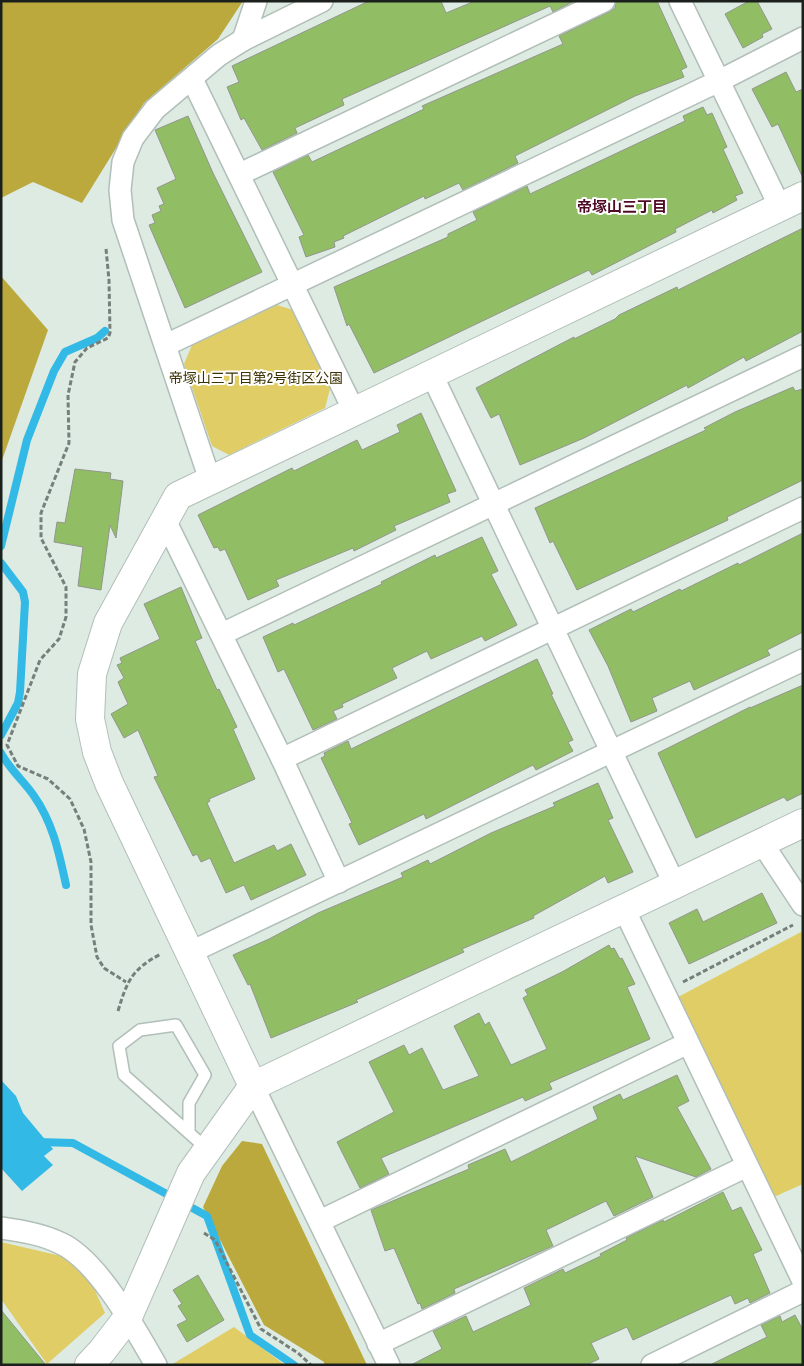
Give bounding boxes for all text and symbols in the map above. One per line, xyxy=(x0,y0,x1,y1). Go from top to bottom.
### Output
district label: 帝塚山三丁目 xyxy=(577,196,667,217)
park label: 帝塚山三丁目第2号街区公園 xyxy=(169,369,343,387)

